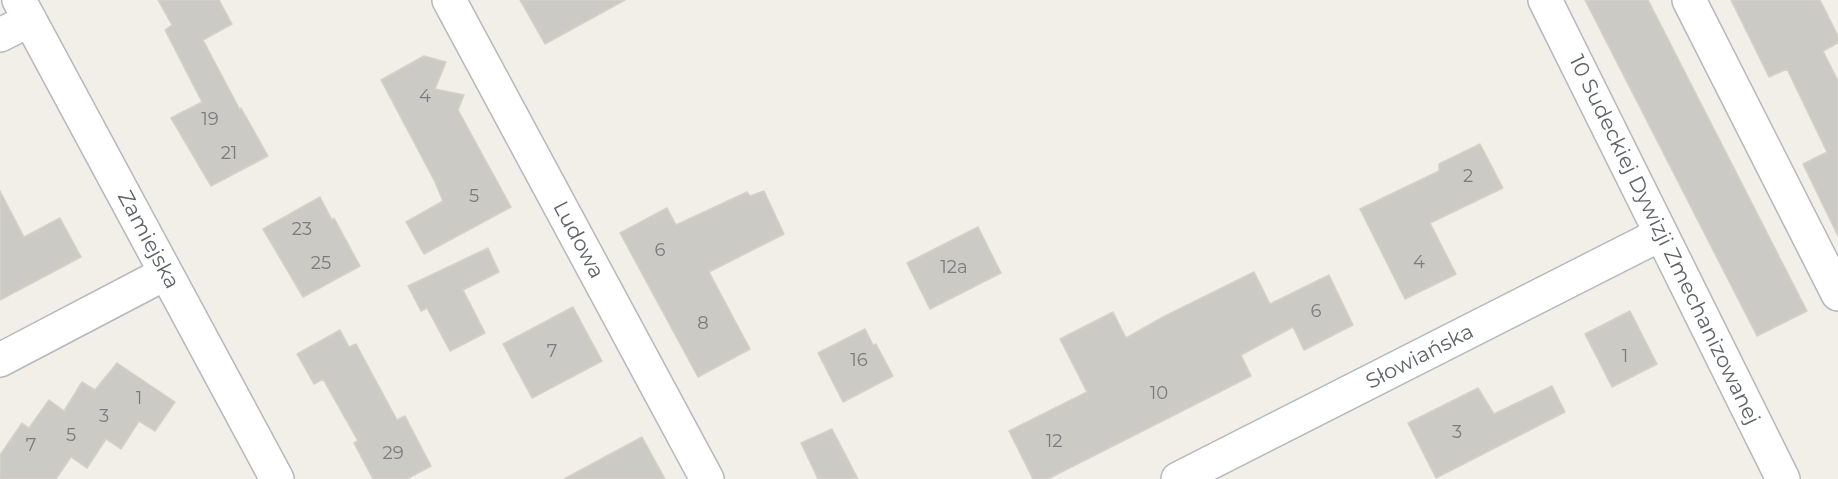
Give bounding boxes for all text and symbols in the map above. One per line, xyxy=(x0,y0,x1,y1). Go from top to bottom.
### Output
street label: 10 Sudeckiej Dywizji Zmechanizowanej xyxy=(1563,51,1765,429)
house number: 4 xyxy=(419,86,431,108)
house number: 19 xyxy=(201,109,219,131)
house number: 21 xyxy=(221,143,237,165)
house number: 2 xyxy=(1463,166,1473,188)
house number: 5 xyxy=(469,186,479,208)
street label: Zamiejska xyxy=(112,187,184,293)
street label: Ludowa xyxy=(547,197,609,283)
house number: 23 xyxy=(292,219,312,241)
house number: 6 xyxy=(655,240,665,262)
house number: 4 xyxy=(1413,252,1425,274)
house number: 25 xyxy=(311,253,331,275)
house number: 12a xyxy=(940,257,968,279)
house number: 6 xyxy=(1311,301,1321,323)
house number: 8 xyxy=(697,313,709,335)
street label: Słowiańska xyxy=(1362,319,1478,395)
house number: 7 xyxy=(547,341,557,363)
house number: 1 xyxy=(1622,346,1628,368)
house number: 16 xyxy=(850,350,868,372)
house number: 10 xyxy=(1150,383,1168,405)
house number: 1 xyxy=(136,388,142,410)
house number: 3 xyxy=(99,406,109,428)
house number: 3 xyxy=(1452,422,1462,444)
house number: 5 xyxy=(66,425,76,447)
house number: 12 xyxy=(1046,431,1062,453)
house number: 7 xyxy=(26,435,36,457)
house number: 29 xyxy=(382,443,404,465)

